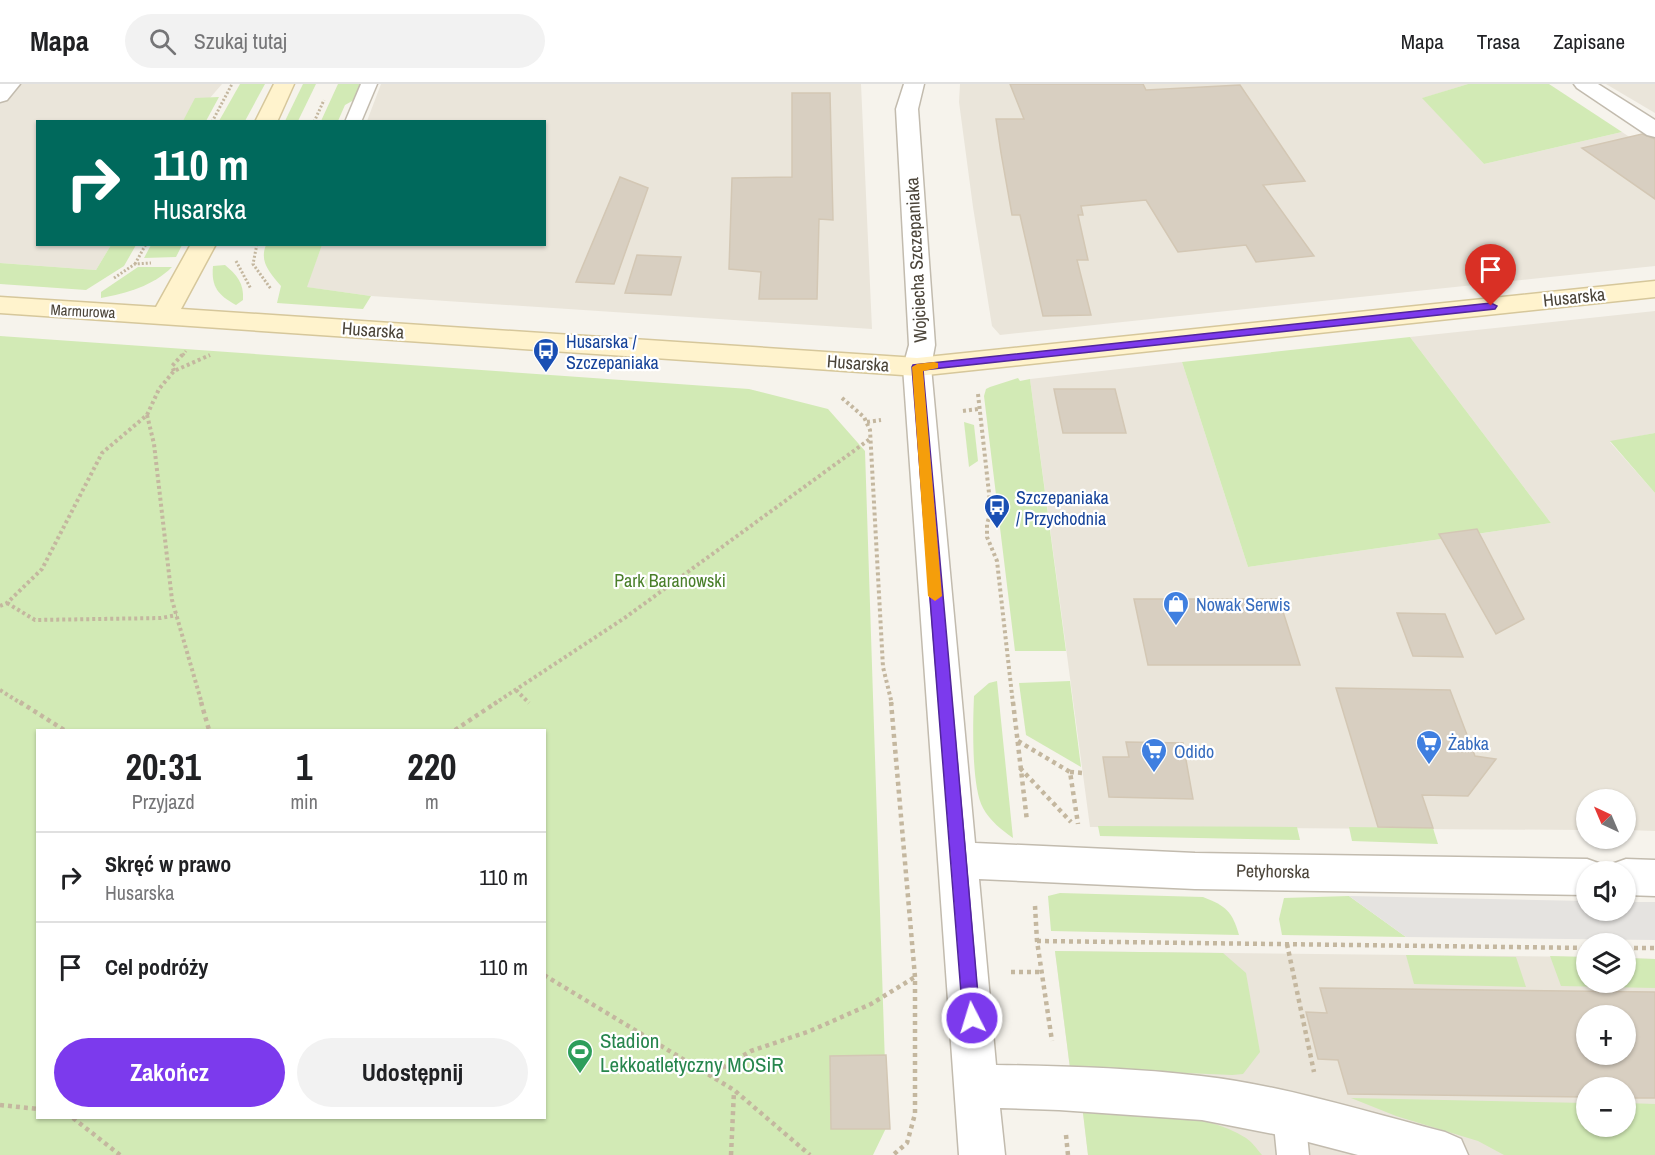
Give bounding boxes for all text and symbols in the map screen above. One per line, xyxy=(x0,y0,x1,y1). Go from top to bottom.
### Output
search box xyxy=(125,14,545,68)
text: Mapa xyxy=(30,22,89,60)
icon: search xyxy=(146,25,179,58)
text: Szukaj tutaj xyxy=(194,26,287,56)
text: Mapa xyxy=(1401,27,1444,56)
text: Trasa xyxy=(1477,27,1520,56)
text: Zapisane xyxy=(1553,27,1625,56)
text: 110 m xyxy=(153,137,249,193)
icon: right xyxy=(54,144,132,222)
street label: Wojciecha Szczepaniaka xyxy=(899,177,933,343)
text: Husarska xyxy=(153,191,247,227)
pin xyxy=(1465,244,1516,306)
icon: arrive xyxy=(1474,253,1507,286)
street label: Husarska xyxy=(1542,281,1606,313)
street label: Marmurowa xyxy=(50,299,116,323)
street label: Husarska xyxy=(341,315,405,345)
place label: Husarska / Szczepaniaka xyxy=(566,329,659,375)
bus stop icon: Husarska / Szczepaniaka xyxy=(531,336,561,374)
street label: Husarska xyxy=(826,348,890,378)
place label: Szczepaniaka / Przychodnia xyxy=(1016,485,1109,531)
bus stop icon: Szczepaniaka / Przychodnia xyxy=(982,492,1012,530)
park label: Park Baranowski xyxy=(614,568,726,593)
shop icon: Nowak Serwis xyxy=(1161,589,1191,627)
place label: Nowak Serwis xyxy=(1196,592,1290,617)
supermarket icon: Żabka xyxy=(1414,728,1444,766)
place label: Żabka xyxy=(1448,731,1489,756)
supermarket icon: Odido xyxy=(1139,736,1169,774)
place label: Odido xyxy=(1174,739,1214,764)
text: 20:31 xyxy=(125,743,201,791)
text: 1 xyxy=(296,743,312,791)
text: 220 xyxy=(407,743,457,791)
text: Przyjazd xyxy=(132,788,195,815)
text: min xyxy=(290,788,318,815)
text: m xyxy=(425,788,439,815)
north arrow xyxy=(1576,789,1636,849)
map controls xyxy=(1576,789,1636,1137)
text: Skręć w prawo xyxy=(105,849,231,879)
street label: Petyhorska xyxy=(1236,858,1310,884)
icon: right xyxy=(54,861,87,894)
button: sound xyxy=(1576,861,1636,921)
text: 110 m xyxy=(479,862,528,892)
text: Husarska xyxy=(105,879,174,906)
button: layers xyxy=(1576,933,1636,993)
icon: arrive xyxy=(54,951,87,984)
text: Cel podróży xyxy=(105,952,208,982)
text: 110 m xyxy=(479,952,528,982)
position arrow xyxy=(940,986,1004,1050)
button: + xyxy=(1576,1005,1636,1065)
place label: Stadion Lekkoatletyczny MOSiR xyxy=(600,1026,784,1079)
sports icon: Stadion Lekkoatletyczny MOSiR xyxy=(565,1037,595,1075)
button: Zakończ xyxy=(54,1038,285,1107)
button: Udostępnij xyxy=(297,1038,528,1107)
button: − xyxy=(1576,1077,1636,1137)

